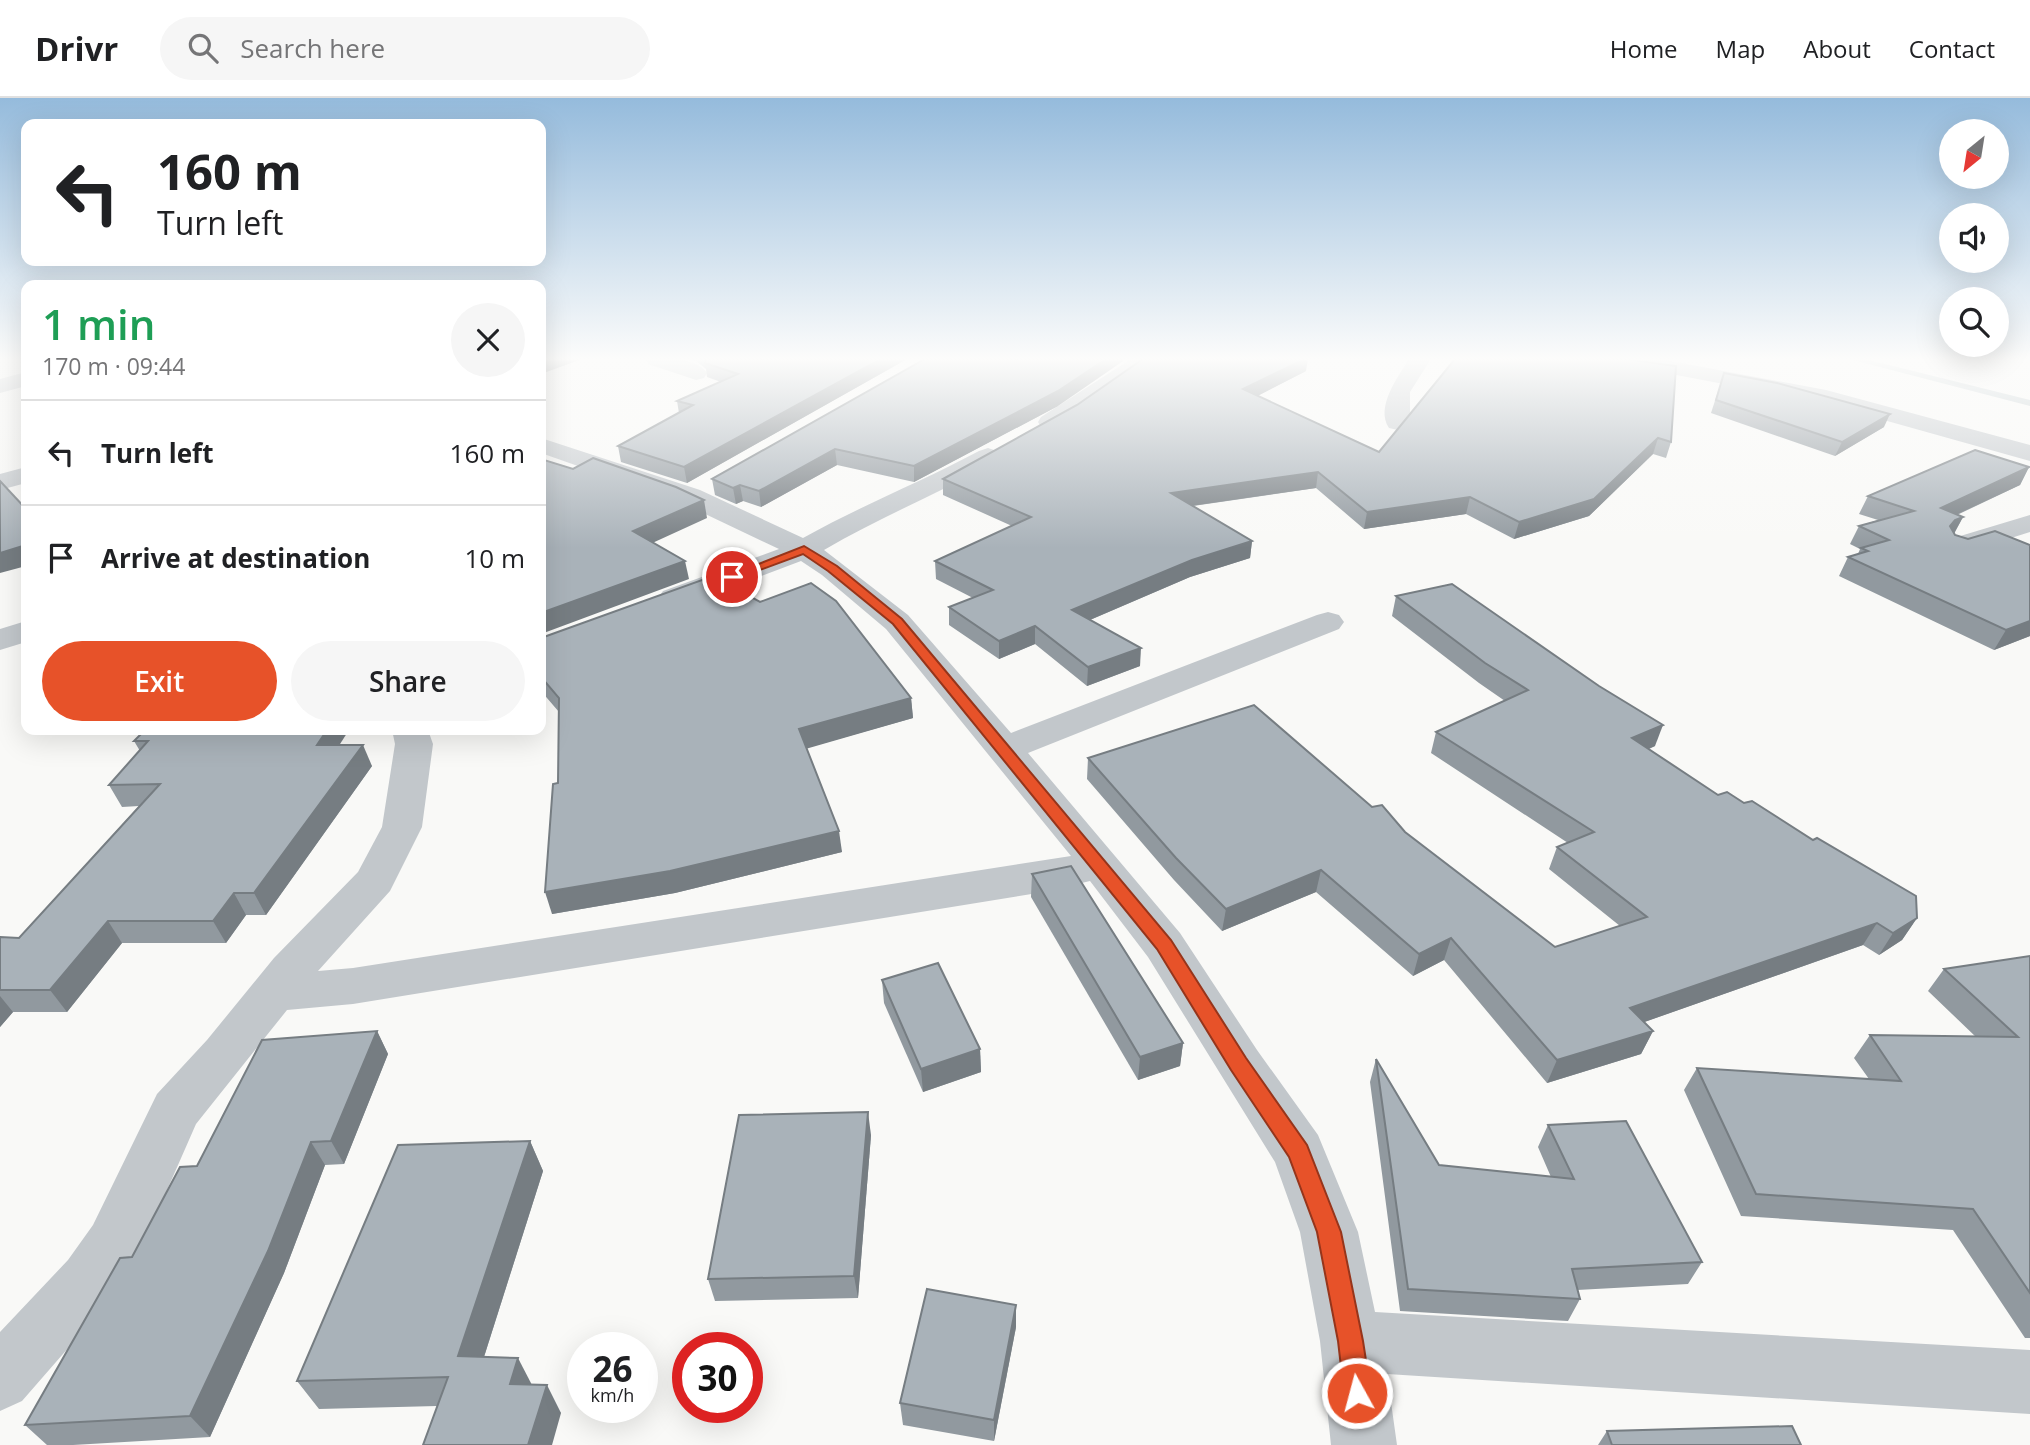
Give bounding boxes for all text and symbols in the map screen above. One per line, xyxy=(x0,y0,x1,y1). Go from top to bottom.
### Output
search box xyxy=(160,17,650,80)
text: Drivr xyxy=(35,26,118,71)
icon: search xyxy=(184,29,222,67)
text: Search here xyxy=(240,30,385,66)
text: Home xyxy=(1610,32,1678,65)
text: Map xyxy=(1716,32,1765,65)
text: About xyxy=(1803,32,1871,65)
text: Contact xyxy=(1909,32,1995,65)
north arrow xyxy=(1939,119,2009,189)
map controls xyxy=(1939,119,2009,357)
text: 160 m xyxy=(157,138,302,204)
icon: left xyxy=(42,147,133,238)
text: Turn left xyxy=(157,201,283,244)
button: sound xyxy=(1939,203,2009,273)
button: search xyxy=(1939,287,2009,357)
text: 1 min xyxy=(42,295,155,352)
button: close xyxy=(451,303,525,377)
text: 170 m · 09:44 xyxy=(42,350,185,382)
icon: left xyxy=(42,434,80,472)
text: Turn left xyxy=(101,435,213,471)
text: 160 m xyxy=(450,435,525,471)
icon: arrive xyxy=(42,539,80,577)
text: Arrive at destination xyxy=(101,540,370,576)
text: 10 m xyxy=(464,540,525,576)
pin xyxy=(702,547,762,607)
icon: arrive xyxy=(713,558,751,596)
button: Exit xyxy=(42,641,277,721)
button: Share xyxy=(291,641,525,721)
speed limit sign: 30 xyxy=(672,1332,763,1423)
text: 26 xyxy=(592,1345,633,1392)
position arrow xyxy=(1320,1356,1394,1430)
text: km/h xyxy=(591,1383,634,1407)

